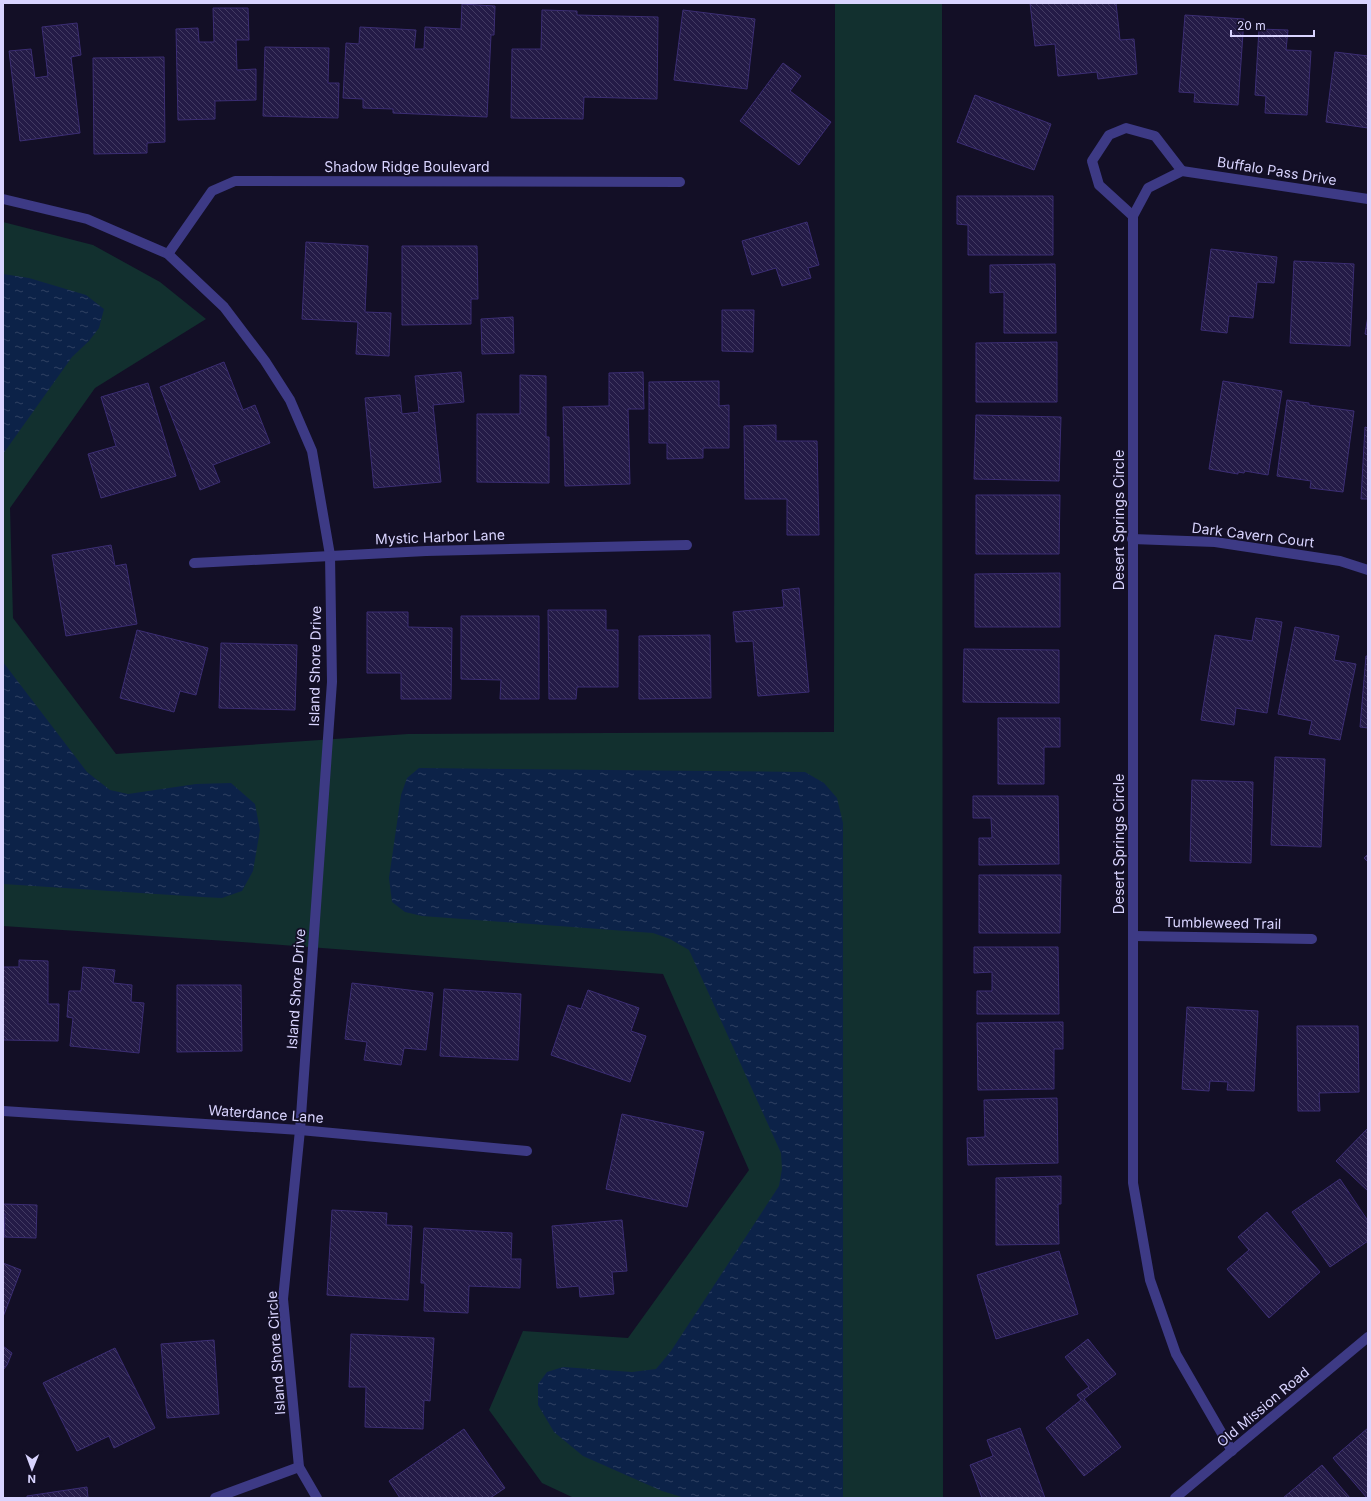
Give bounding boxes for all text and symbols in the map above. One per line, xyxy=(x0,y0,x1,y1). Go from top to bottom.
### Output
scale bar xyxy=(1231,12,1314,38)
text: 20 m xyxy=(1237,18,1266,33)
street label: Buffalo Pass Drive xyxy=(1216,153,1338,188)
street label: Shadow Ridge Boulevard xyxy=(324,158,490,175)
street label: Desert Springs Circle xyxy=(1110,450,1127,590)
street label: Dark Cavern Court xyxy=(1191,519,1316,551)
street label: Mystic Harbor Lane xyxy=(375,526,505,547)
street label: Island Shore Drive xyxy=(305,605,324,726)
street label: Desert Springs Circle xyxy=(1110,774,1127,914)
street label: Tumbleweed Trail xyxy=(1165,913,1281,932)
street label: Island Shore Drive xyxy=(283,928,308,1050)
street label: Waterdance Lane xyxy=(208,1101,324,1126)
street label: Island Shore Circle xyxy=(263,1290,288,1416)
street label: Old Mission Road xyxy=(1213,1363,1312,1450)
north arrow xyxy=(12,1449,52,1489)
text: N xyxy=(28,1472,36,1486)

